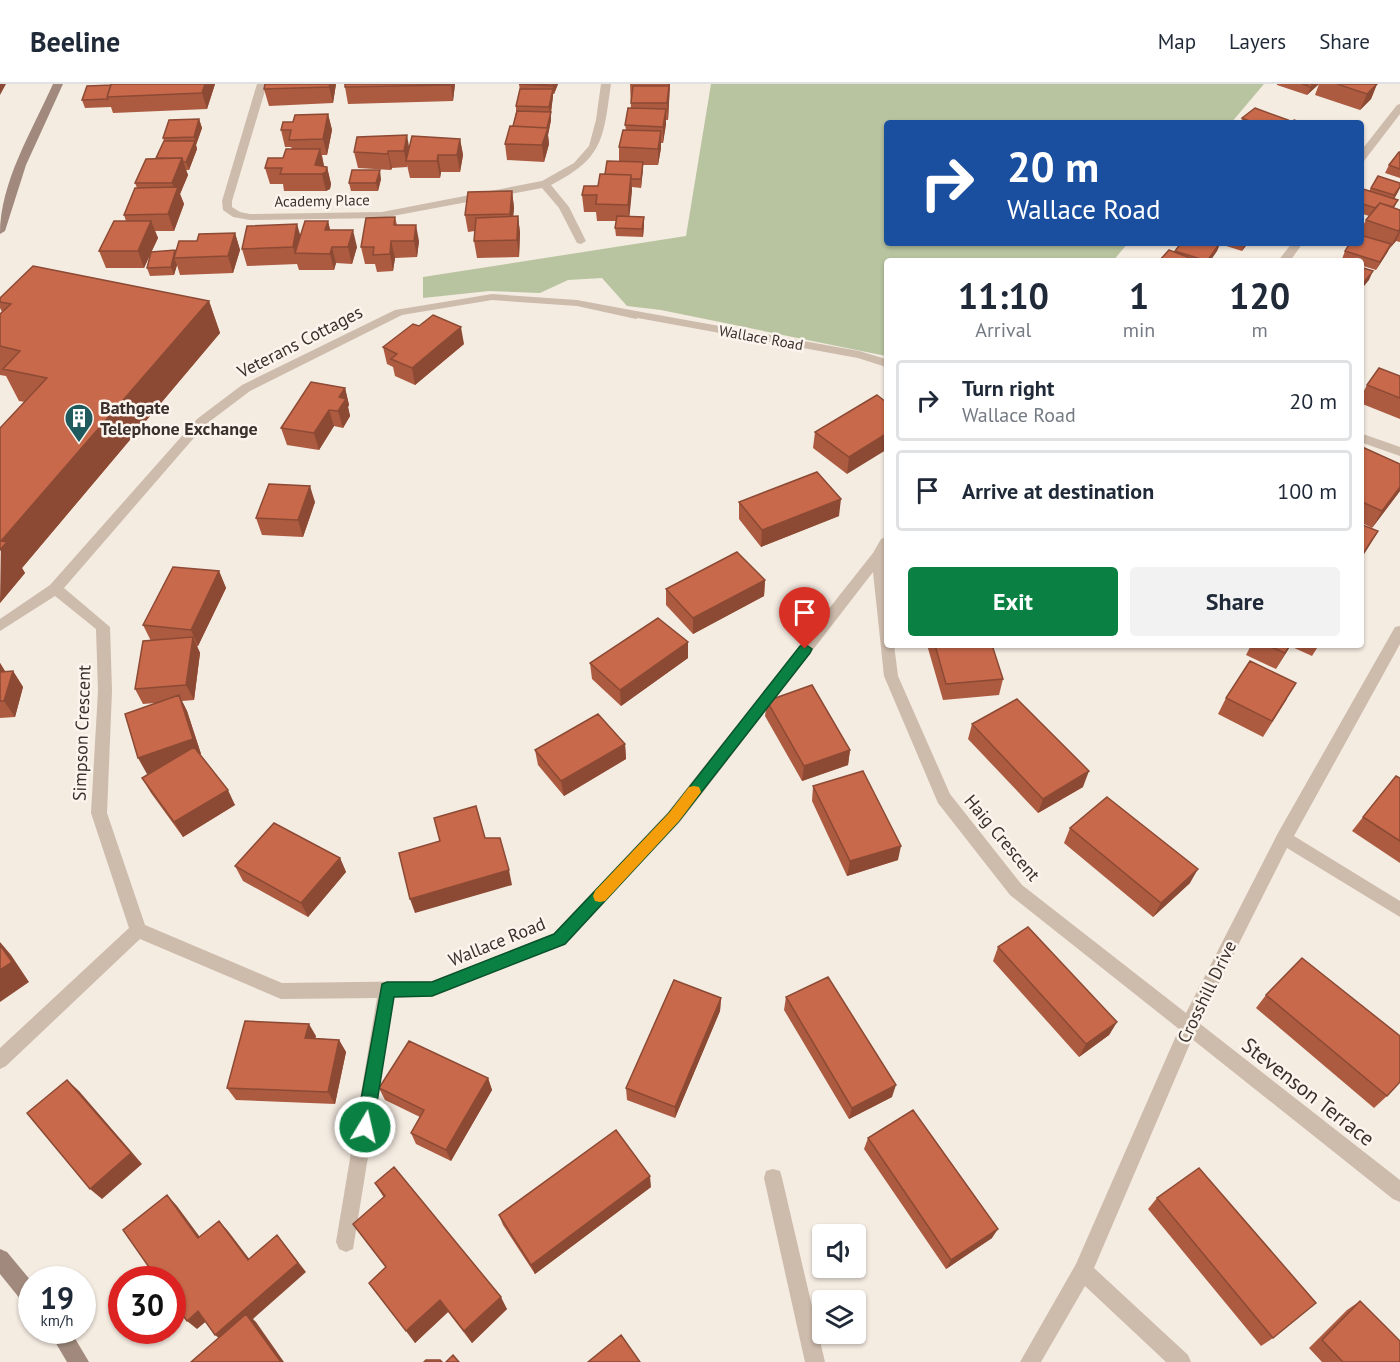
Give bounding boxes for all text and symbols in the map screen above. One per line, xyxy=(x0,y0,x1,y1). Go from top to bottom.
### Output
text: Beeline xyxy=(30,23,120,60)
text: Map xyxy=(1158,28,1196,55)
text: Layers xyxy=(1229,28,1286,55)
text: Share xyxy=(1319,28,1370,55)
text: 20 m xyxy=(1007,139,1099,194)
icon: right xyxy=(908,144,986,222)
street label: Academy Place xyxy=(274,190,370,211)
text: Wallace Road xyxy=(1007,192,1160,226)
text: 11:10 xyxy=(958,272,1049,319)
text: 1 xyxy=(1129,272,1149,319)
text: 120 xyxy=(1229,272,1290,319)
street label: Veterans Cottages xyxy=(232,300,366,383)
text: Arrival xyxy=(975,317,1031,343)
text: min xyxy=(1123,317,1155,343)
text: m xyxy=(1252,317,1268,343)
street label: Wallace Road xyxy=(717,321,805,354)
text: Turn right xyxy=(962,374,1054,402)
icon: right xyxy=(911,384,944,417)
text: 20 m xyxy=(1289,387,1337,415)
place label: Bathgate Telephone Exchange xyxy=(100,396,258,440)
building icon: Bathgate Telephone Exchange xyxy=(63,402,95,444)
text: Wallace Road xyxy=(962,402,1076,428)
icon: arrive xyxy=(911,474,944,507)
text: Arrive at destination xyxy=(962,477,1154,505)
text: 100 m xyxy=(1277,477,1337,505)
button: Exit xyxy=(908,567,1118,636)
button: Share xyxy=(1130,567,1340,636)
pin xyxy=(779,587,830,649)
icon: arrive xyxy=(788,596,821,629)
street label: Simpson Crescent xyxy=(68,665,95,801)
street label: Haig Crescent xyxy=(960,790,1045,886)
street label: Wallace Road xyxy=(445,912,549,971)
street label: Crosshill Drive xyxy=(1172,937,1241,1047)
street label: Stevenson Terrace xyxy=(1237,1031,1380,1152)
position arrow xyxy=(333,1095,397,1159)
map controls xyxy=(812,1224,866,1344)
button: sound xyxy=(812,1224,866,1278)
speed limit sign: 30 xyxy=(108,1266,186,1344)
text: 19 xyxy=(40,1278,74,1317)
button: layers xyxy=(812,1290,866,1344)
text: km/h xyxy=(41,1311,73,1330)

